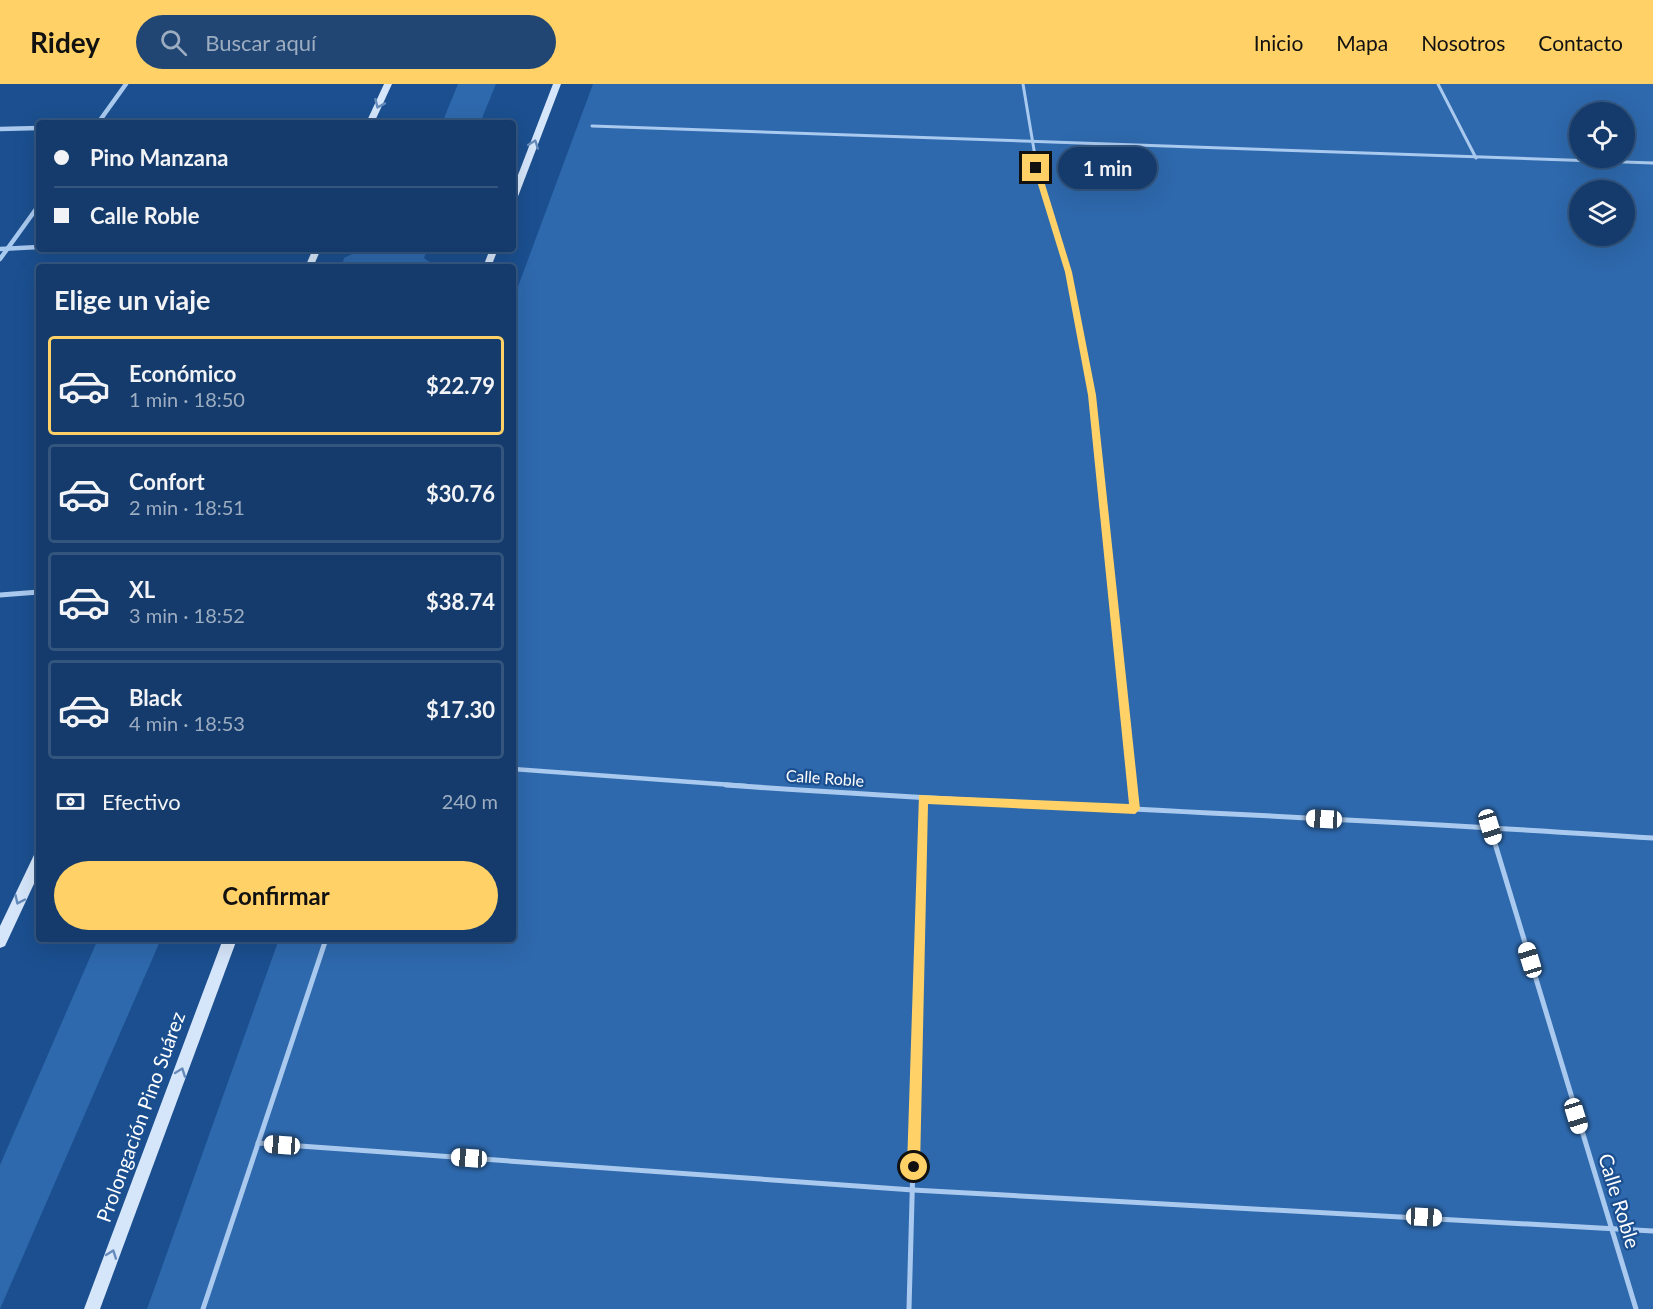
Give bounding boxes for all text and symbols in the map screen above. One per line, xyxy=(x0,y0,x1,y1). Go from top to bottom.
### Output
search box xyxy=(136,15,556,69)
text: Ridey xyxy=(30,25,100,59)
icon: search xyxy=(157,26,190,59)
text: Buscar aquí xyxy=(205,29,316,56)
text: Inicio xyxy=(1254,30,1303,55)
text: Mapa xyxy=(1336,30,1388,55)
text: Nosotros xyxy=(1421,30,1505,55)
text: Contacto xyxy=(1538,30,1623,55)
one-way arrow xyxy=(374,97,386,108)
map controls xyxy=(1569,102,1635,246)
button: locate xyxy=(1569,102,1635,168)
one-way arrow xyxy=(527,139,539,150)
text: Pino Manzana xyxy=(90,144,229,171)
callout: 1 min xyxy=(1057,147,1156,189)
route end xyxy=(1022,154,1049,181)
text: 1 min xyxy=(1083,156,1132,180)
button: layers xyxy=(1569,180,1635,246)
text: Calle Roble xyxy=(90,202,200,229)
text: Elige un viaje xyxy=(54,283,211,316)
icon: car xyxy=(57,359,111,413)
text: Económico xyxy=(129,360,236,387)
text: $22.79 xyxy=(426,372,495,399)
text: 1 min · 18:50 xyxy=(129,387,245,411)
icon: car xyxy=(57,467,111,521)
text: Confort xyxy=(129,468,205,495)
text: $30.76 xyxy=(426,480,495,507)
text: 2 min · 18:51 xyxy=(129,495,245,519)
icon: car xyxy=(57,575,111,629)
text: XL xyxy=(129,576,155,603)
text: $38.74 xyxy=(426,588,495,615)
text: 3 min · 18:52 xyxy=(129,603,245,627)
icon: car xyxy=(57,683,111,737)
text: Black xyxy=(129,684,182,711)
text: $17.30 xyxy=(426,696,495,723)
text: 4 min · 18:53 xyxy=(129,711,245,735)
street label: Calle Roble xyxy=(785,765,865,790)
icon: cash xyxy=(54,785,87,818)
text: Efectivo xyxy=(102,788,181,815)
text: 240 m xyxy=(442,789,498,813)
car xyxy=(1476,807,1504,847)
car xyxy=(1306,809,1342,829)
button: Confirmar xyxy=(54,861,498,930)
one-way arrow xyxy=(15,893,27,904)
car xyxy=(1516,940,1544,980)
street label: Prolongación Pino Suárez xyxy=(91,1008,189,1225)
one-way arrow xyxy=(173,1067,186,1077)
car xyxy=(1562,1096,1590,1136)
car xyxy=(263,1135,301,1155)
car xyxy=(450,1148,488,1168)
street label: Calle Roble xyxy=(1594,1150,1646,1251)
route start xyxy=(900,1153,927,1180)
car xyxy=(1406,1207,1442,1227)
one-way arrow xyxy=(105,1249,118,1260)

